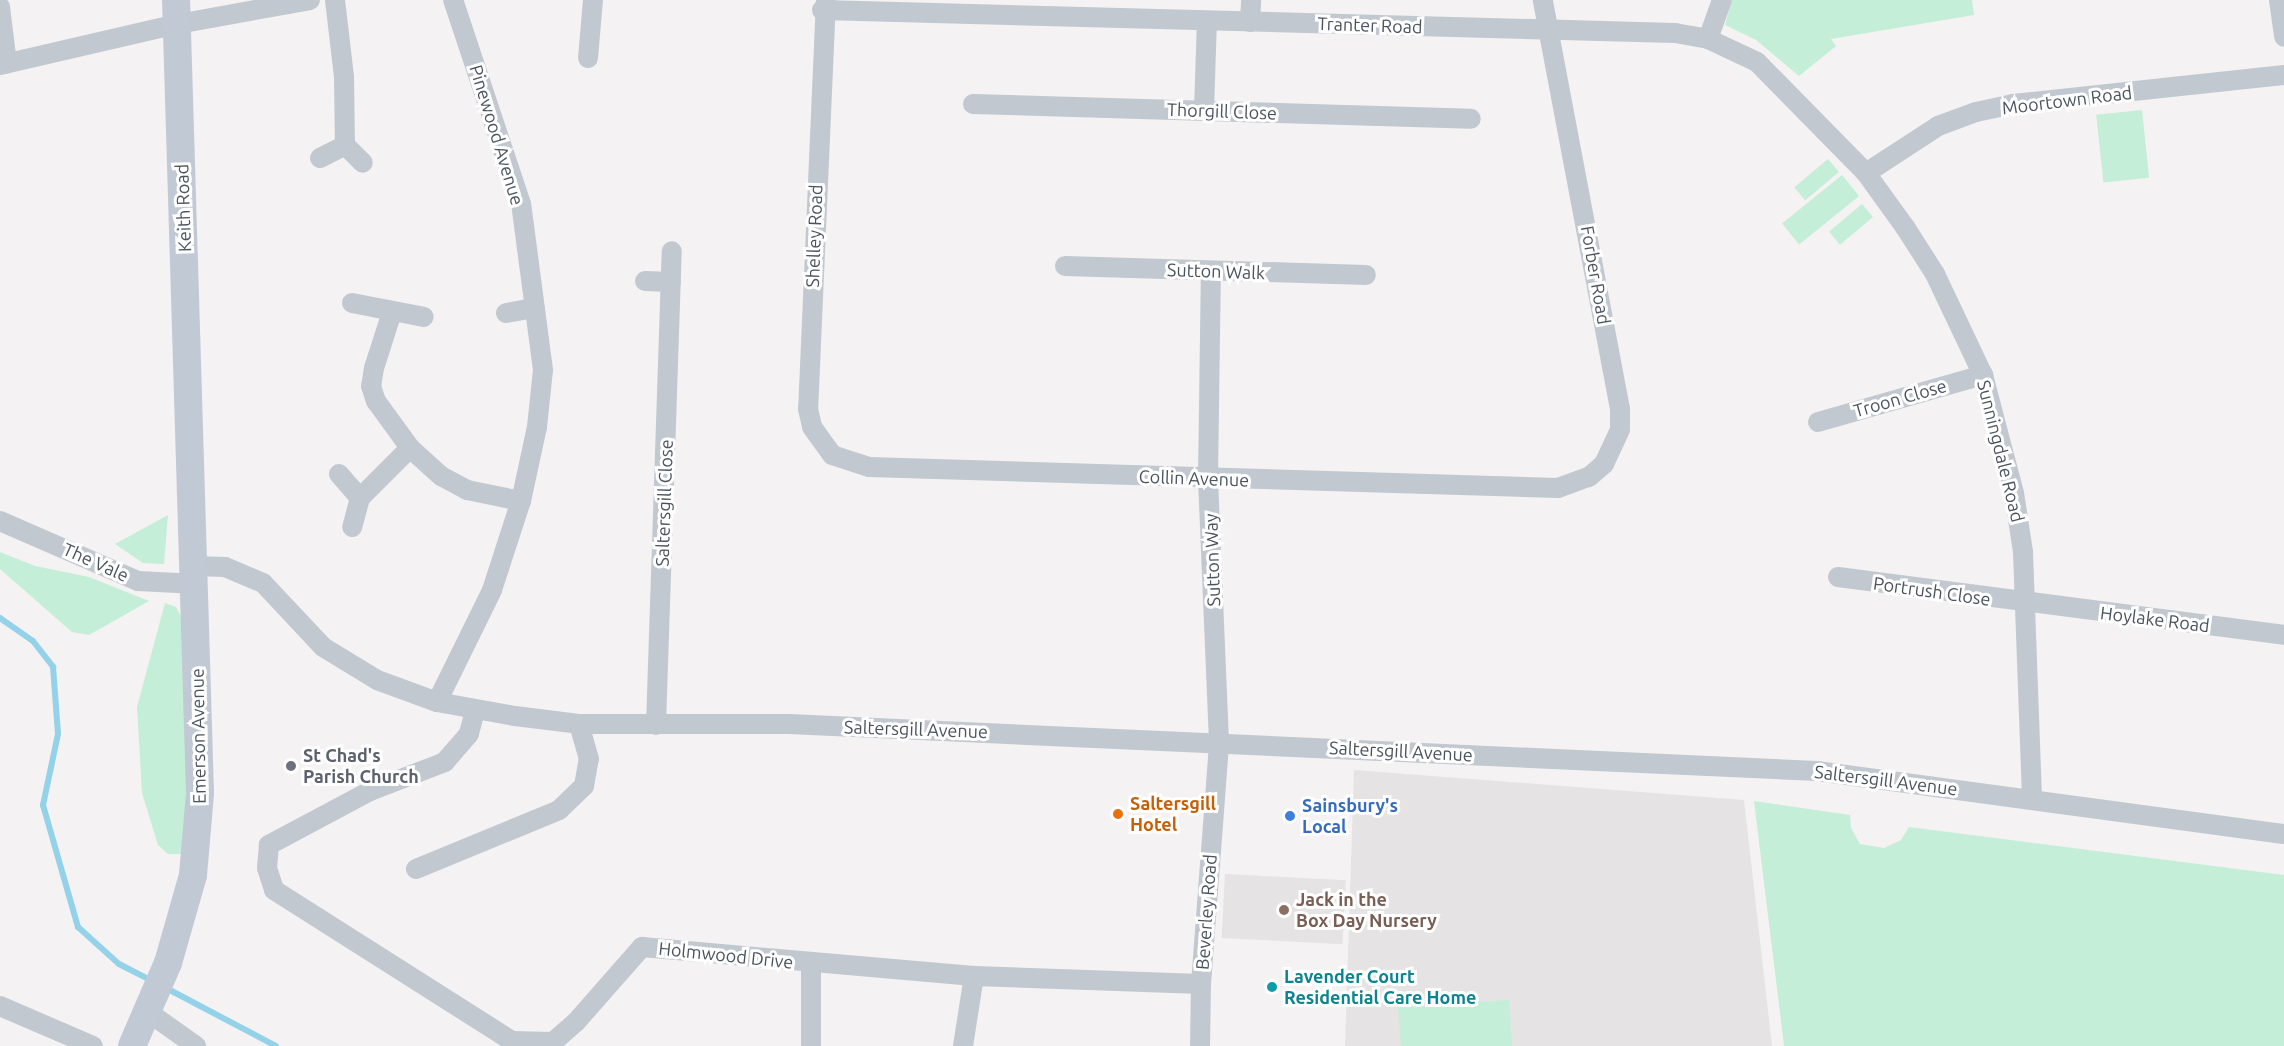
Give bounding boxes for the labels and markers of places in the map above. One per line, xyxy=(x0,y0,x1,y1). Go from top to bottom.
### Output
place label: St Chad's Parish Church xyxy=(303,745,419,788)
marker: St Chad's Parish Church xyxy=(284,759,298,773)
place label: Saltersgill Hotel xyxy=(1130,793,1216,836)
place label: Sainsbury's Local xyxy=(1302,795,1398,838)
marker: Saltersgill Hotel xyxy=(1111,807,1125,821)
marker: Sainsbury's Local xyxy=(1283,809,1297,823)
place label: Jack in the Box Day Nursery xyxy=(1296,889,1437,932)
marker: Jack in the Box Day Nursery xyxy=(1277,903,1291,917)
place label: Lavender Court Residential Care Home xyxy=(1284,966,1476,1008)
marker: Lavender Court Residential Care Home xyxy=(1265,980,1279,994)

